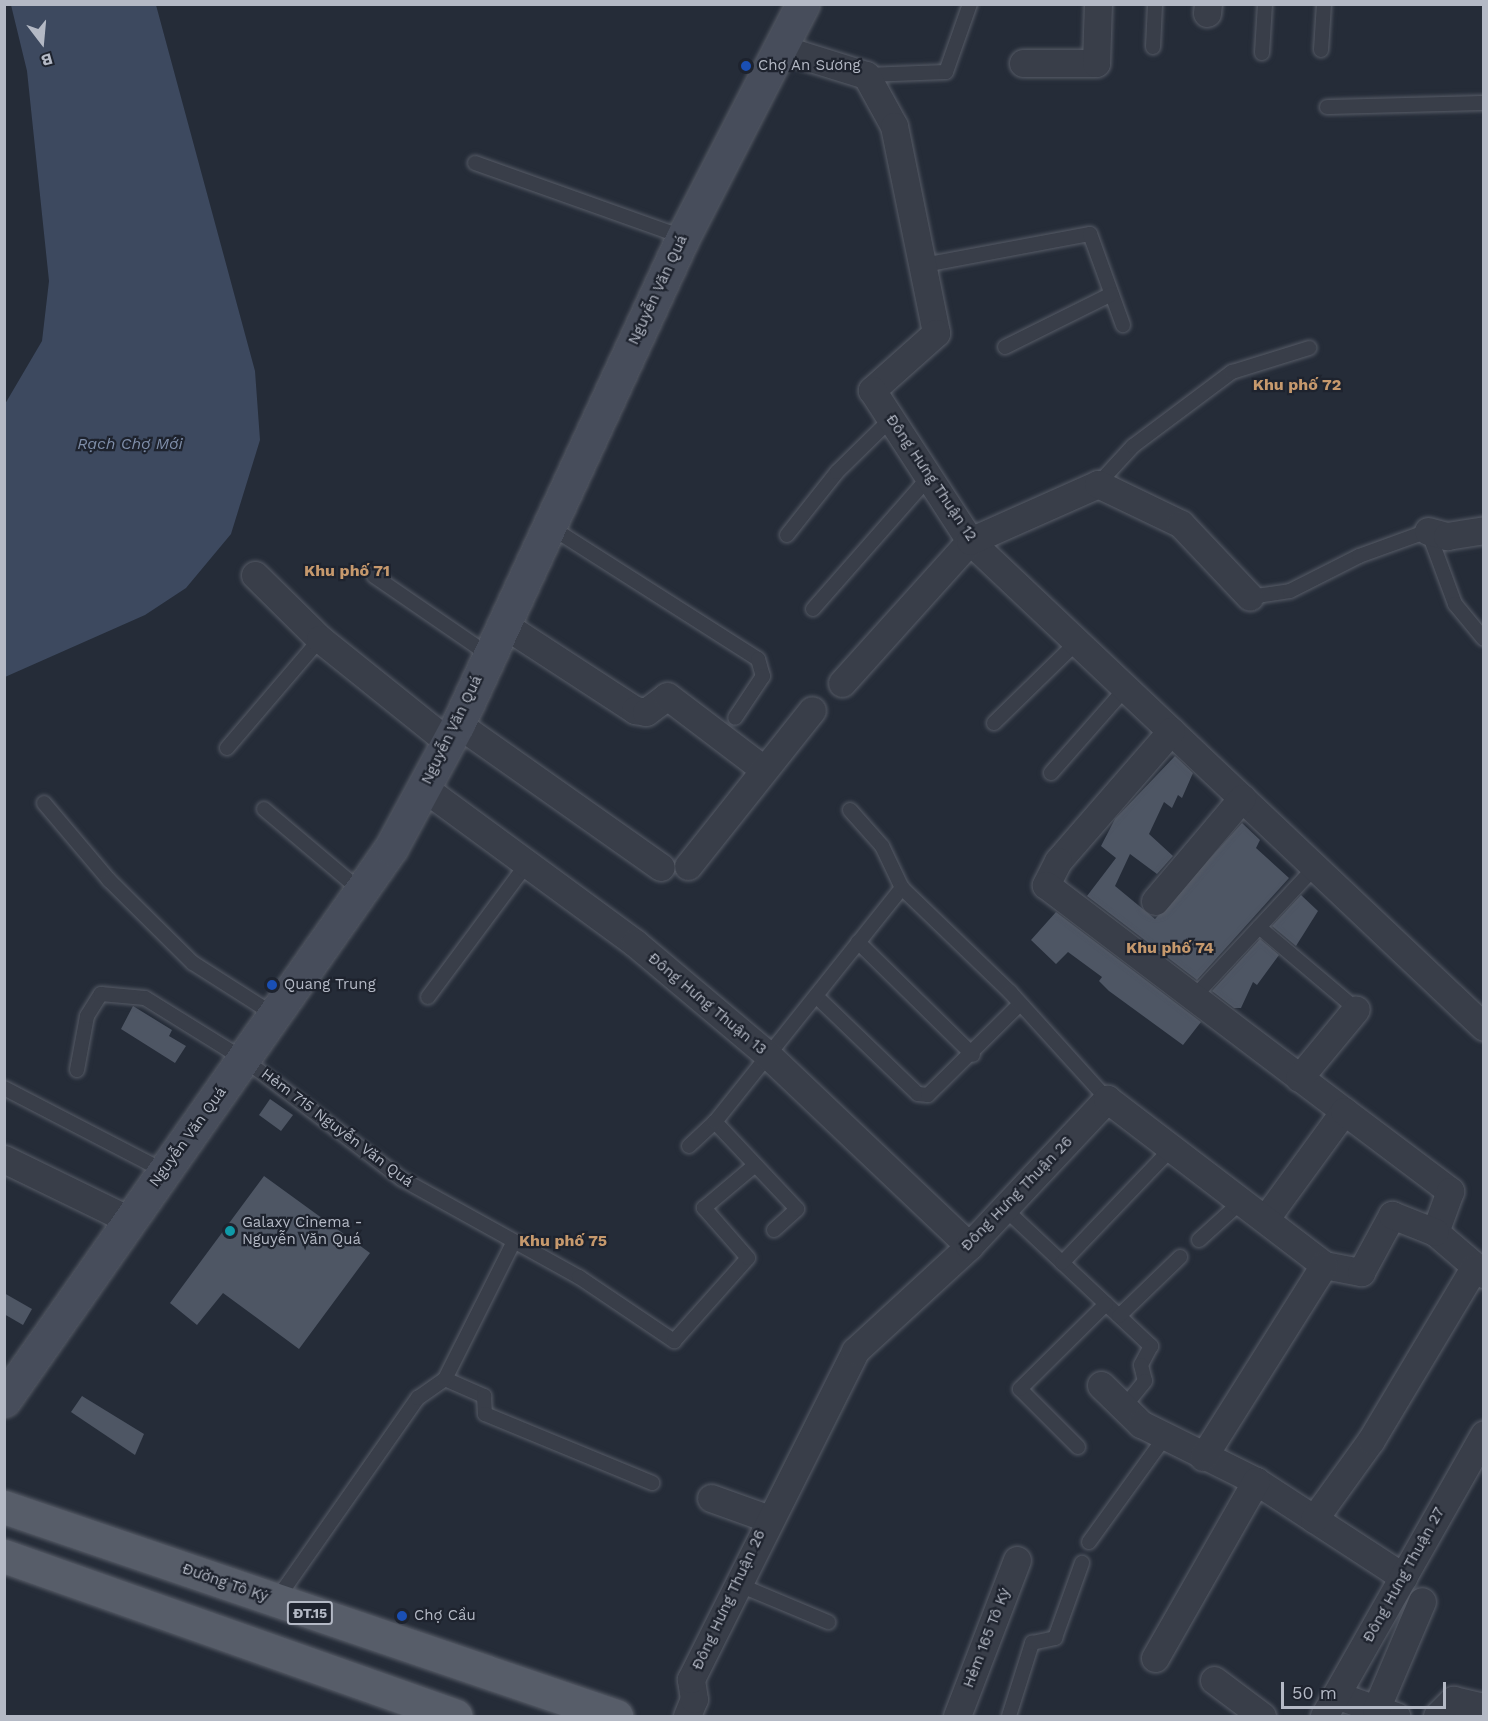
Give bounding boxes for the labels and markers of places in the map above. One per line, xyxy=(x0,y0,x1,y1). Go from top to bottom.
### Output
place label: Chợ An Sương xyxy=(758,57,861,75)
marker: Chợ An Sương xyxy=(739,59,753,73)
place label: Quang Trung xyxy=(284,976,376,994)
marker: Quang Trung xyxy=(265,978,279,992)
place label: Galaxy Cinema - Nguyễn Văn Quá xyxy=(242,1213,363,1248)
marker: Galaxy Cinema - Nguyễn Văn Quá xyxy=(223,1224,237,1238)
place label: Chợ Cầu xyxy=(414,1607,476,1625)
marker: Chợ Cầu xyxy=(395,1609,409,1623)

